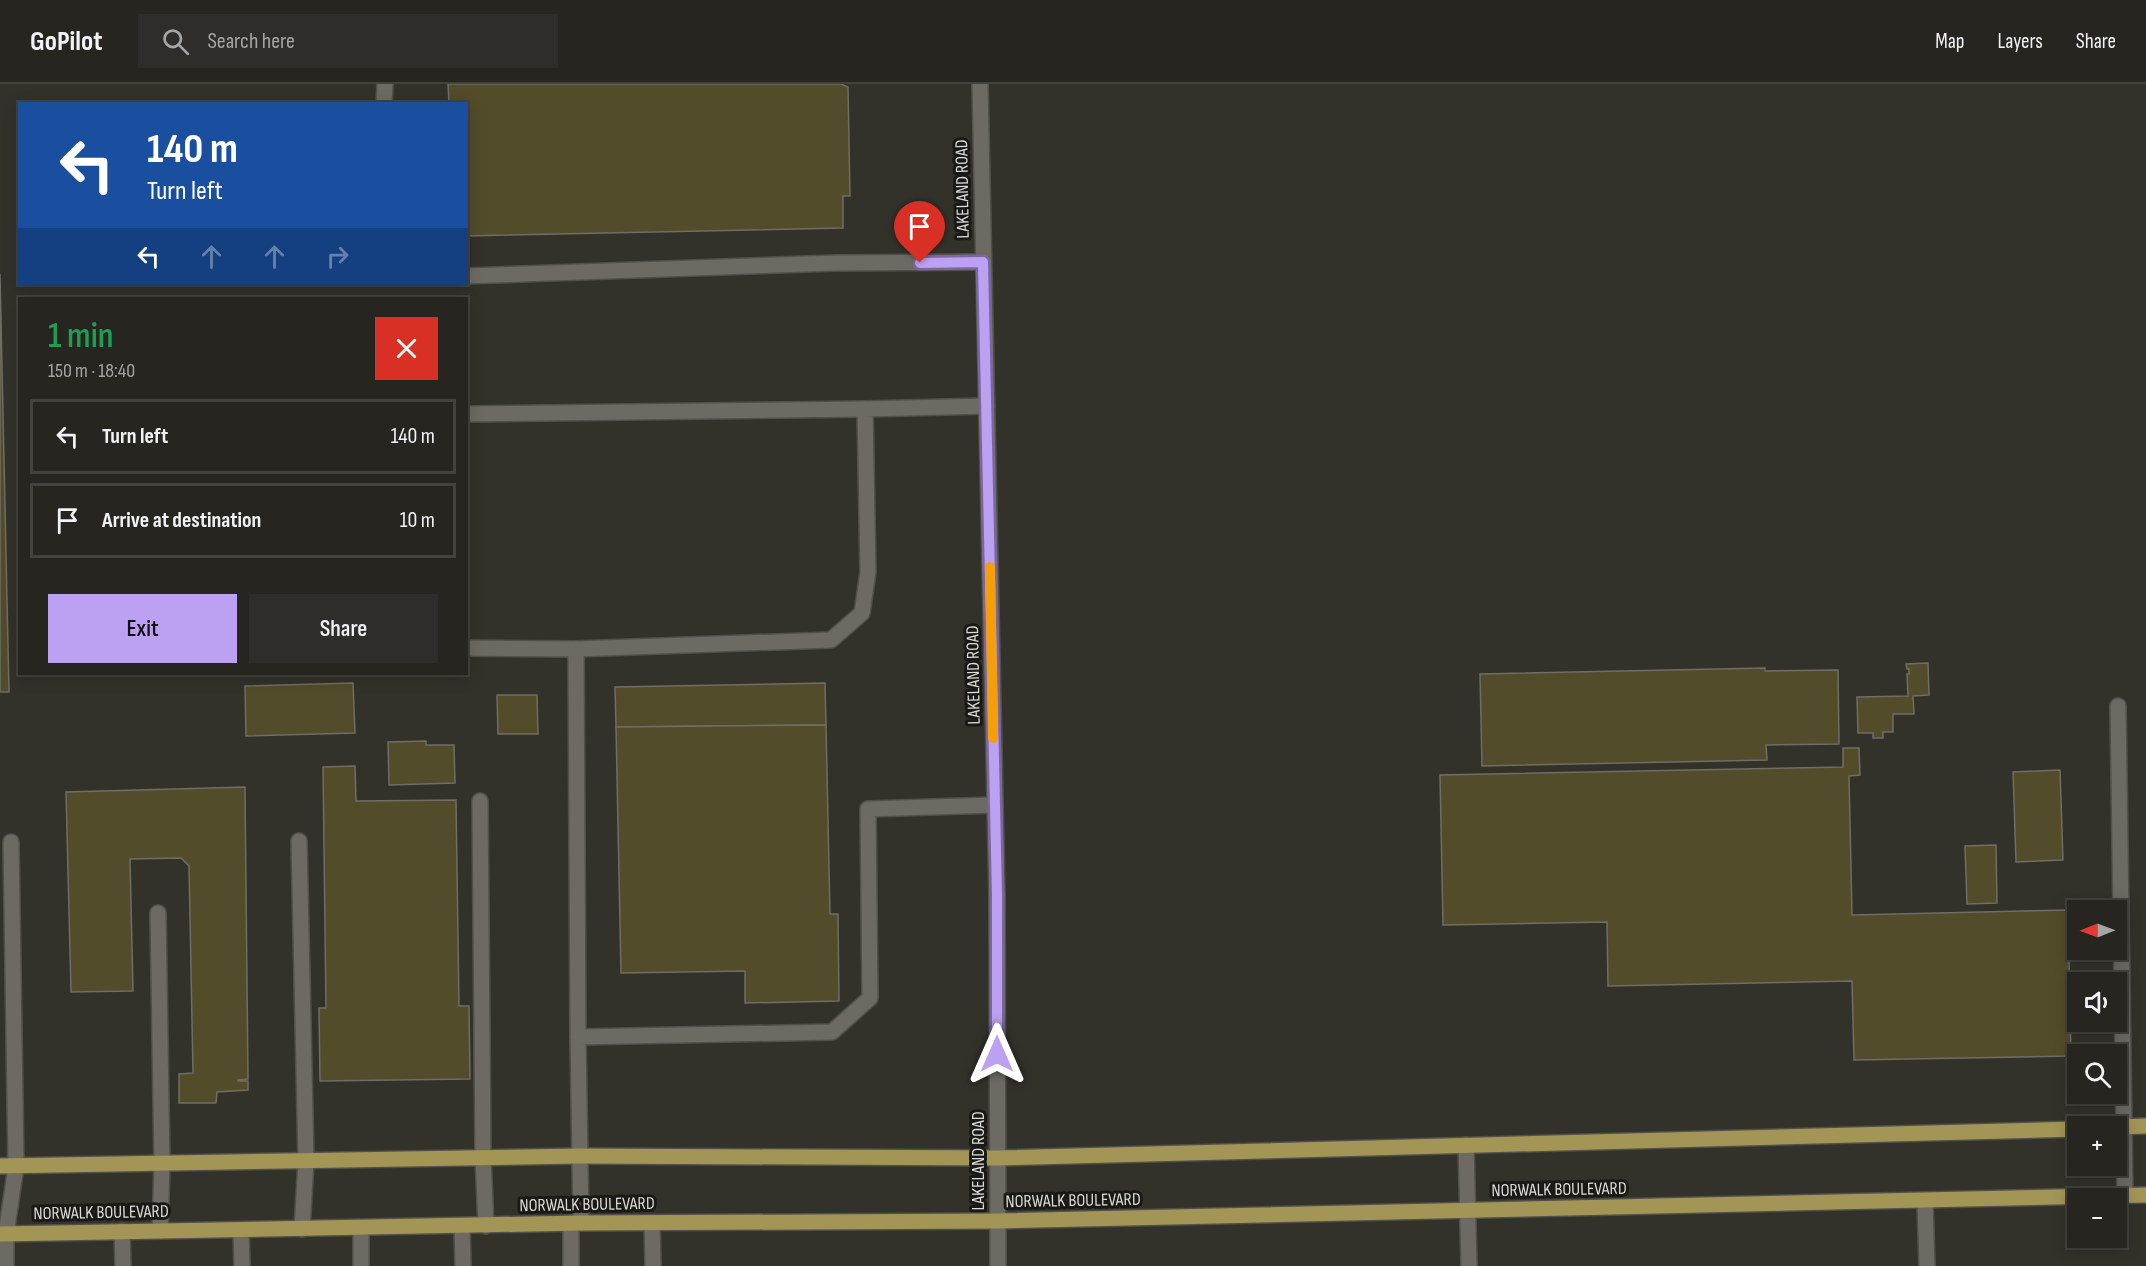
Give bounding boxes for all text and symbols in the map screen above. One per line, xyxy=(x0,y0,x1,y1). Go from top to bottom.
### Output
search box xyxy=(138,14,558,68)
text: GoPilot xyxy=(30,25,102,58)
icon: search xyxy=(159,25,192,58)
text: Search here xyxy=(207,28,295,55)
text: Map xyxy=(1935,29,1964,54)
text: Layers xyxy=(1997,29,2043,54)
text: Share xyxy=(2076,29,2116,54)
text: 140 m xyxy=(147,124,238,175)
icon: left xyxy=(48,126,126,204)
street label: LAKELAND ROAD xyxy=(951,139,974,239)
text: Turn left xyxy=(147,175,223,207)
pin xyxy=(894,201,945,263)
icon: arrive xyxy=(903,210,936,243)
icon: left xyxy=(132,240,165,273)
icon: ahead xyxy=(195,240,228,273)
icon: ahead xyxy=(258,240,291,273)
icon: right xyxy=(321,240,354,273)
text: 1 min xyxy=(48,315,113,358)
button: close xyxy=(375,317,438,380)
text: 150 m · 18:40 xyxy=(48,359,135,383)
icon: left xyxy=(51,420,84,453)
text: Turn left xyxy=(102,423,168,450)
text: 140 m xyxy=(391,423,435,450)
icon: arrive xyxy=(51,504,84,537)
text: Arrive at destination xyxy=(102,507,261,534)
text: 10 m xyxy=(400,507,435,534)
button: Exit xyxy=(48,594,237,663)
button: Share xyxy=(249,594,438,663)
street label: LAKELAND ROAD xyxy=(962,625,985,725)
north arrow xyxy=(2067,900,2127,960)
map controls xyxy=(2067,900,2127,1248)
button: sound xyxy=(2067,972,2127,1032)
position arrow xyxy=(965,1022,1029,1086)
button: search xyxy=(2067,1044,2127,1104)
street label: LAKELAND ROAD xyxy=(968,1112,989,1211)
button: + xyxy=(2067,1116,2127,1176)
street label: NORWALK BOULEVARD xyxy=(1491,1178,1627,1201)
button: − xyxy=(2067,1188,2127,1248)
street label: NORWALK BOULEVARD xyxy=(1005,1189,1141,1212)
street label: NORWALK BOULEVARD xyxy=(519,1193,655,1216)
street label: NORWALK BOULEVARD xyxy=(33,1201,169,1224)

